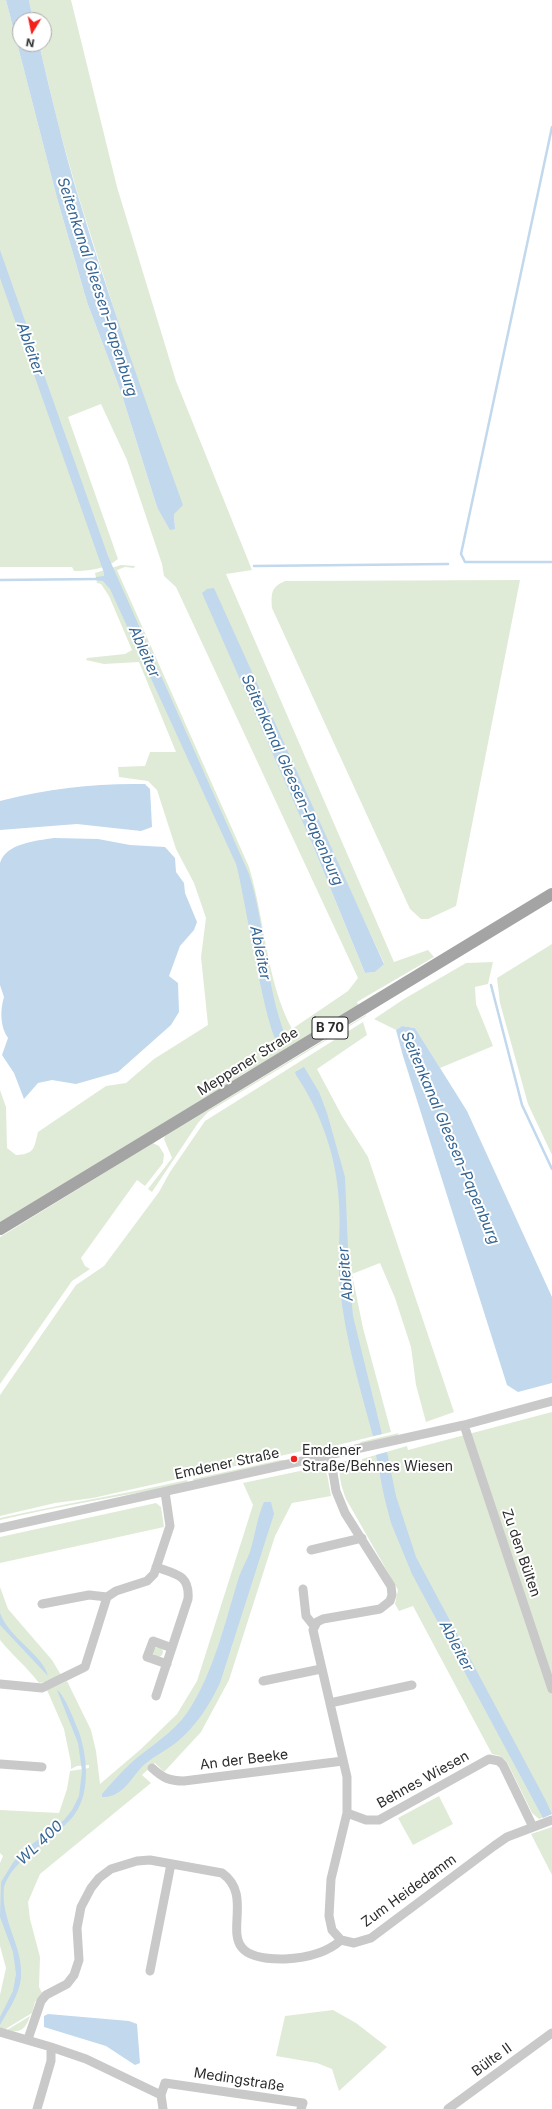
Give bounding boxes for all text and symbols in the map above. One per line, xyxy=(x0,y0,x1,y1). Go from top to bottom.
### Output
north arrow xyxy=(12,12,52,52)
text: N xyxy=(25,35,35,50)
water label: Seitenkanal Gleesen-Papenburg xyxy=(53,175,141,399)
water label: Ableiter xyxy=(13,320,47,378)
water label: Ableiter xyxy=(125,623,163,681)
water label: Seitenkanal Gleesen-Papenburg xyxy=(237,671,347,889)
water label: Ableiter xyxy=(246,925,274,981)
road number: B 70 xyxy=(312,1017,348,1039)
street label: Meppener Straße xyxy=(195,1024,301,1100)
water label: Seitenkanal Gleesen-Papenburg xyxy=(397,1029,503,1247)
water label: Ableiter xyxy=(335,1246,357,1302)
place label: Emdener Straße/Behnes Wiesen xyxy=(302,1443,453,1476)
street label: Emdener Straße xyxy=(173,1445,281,1483)
marker: Emdener Straße/Behnes Wiesen xyxy=(289,1454,299,1464)
street label: Zu den Bülten xyxy=(498,1507,544,1599)
water label: Ableiter xyxy=(435,1618,477,1674)
street label: An der Beeke xyxy=(199,1746,289,1774)
street label: Behnes Wiesen xyxy=(374,1748,472,1812)
water label: WL 400 xyxy=(13,1817,67,1869)
street label: Zum Heidedamm xyxy=(358,1851,460,1931)
street label: Bülte II xyxy=(469,2040,515,2080)
street label: Medingstraße xyxy=(192,2065,286,2095)

